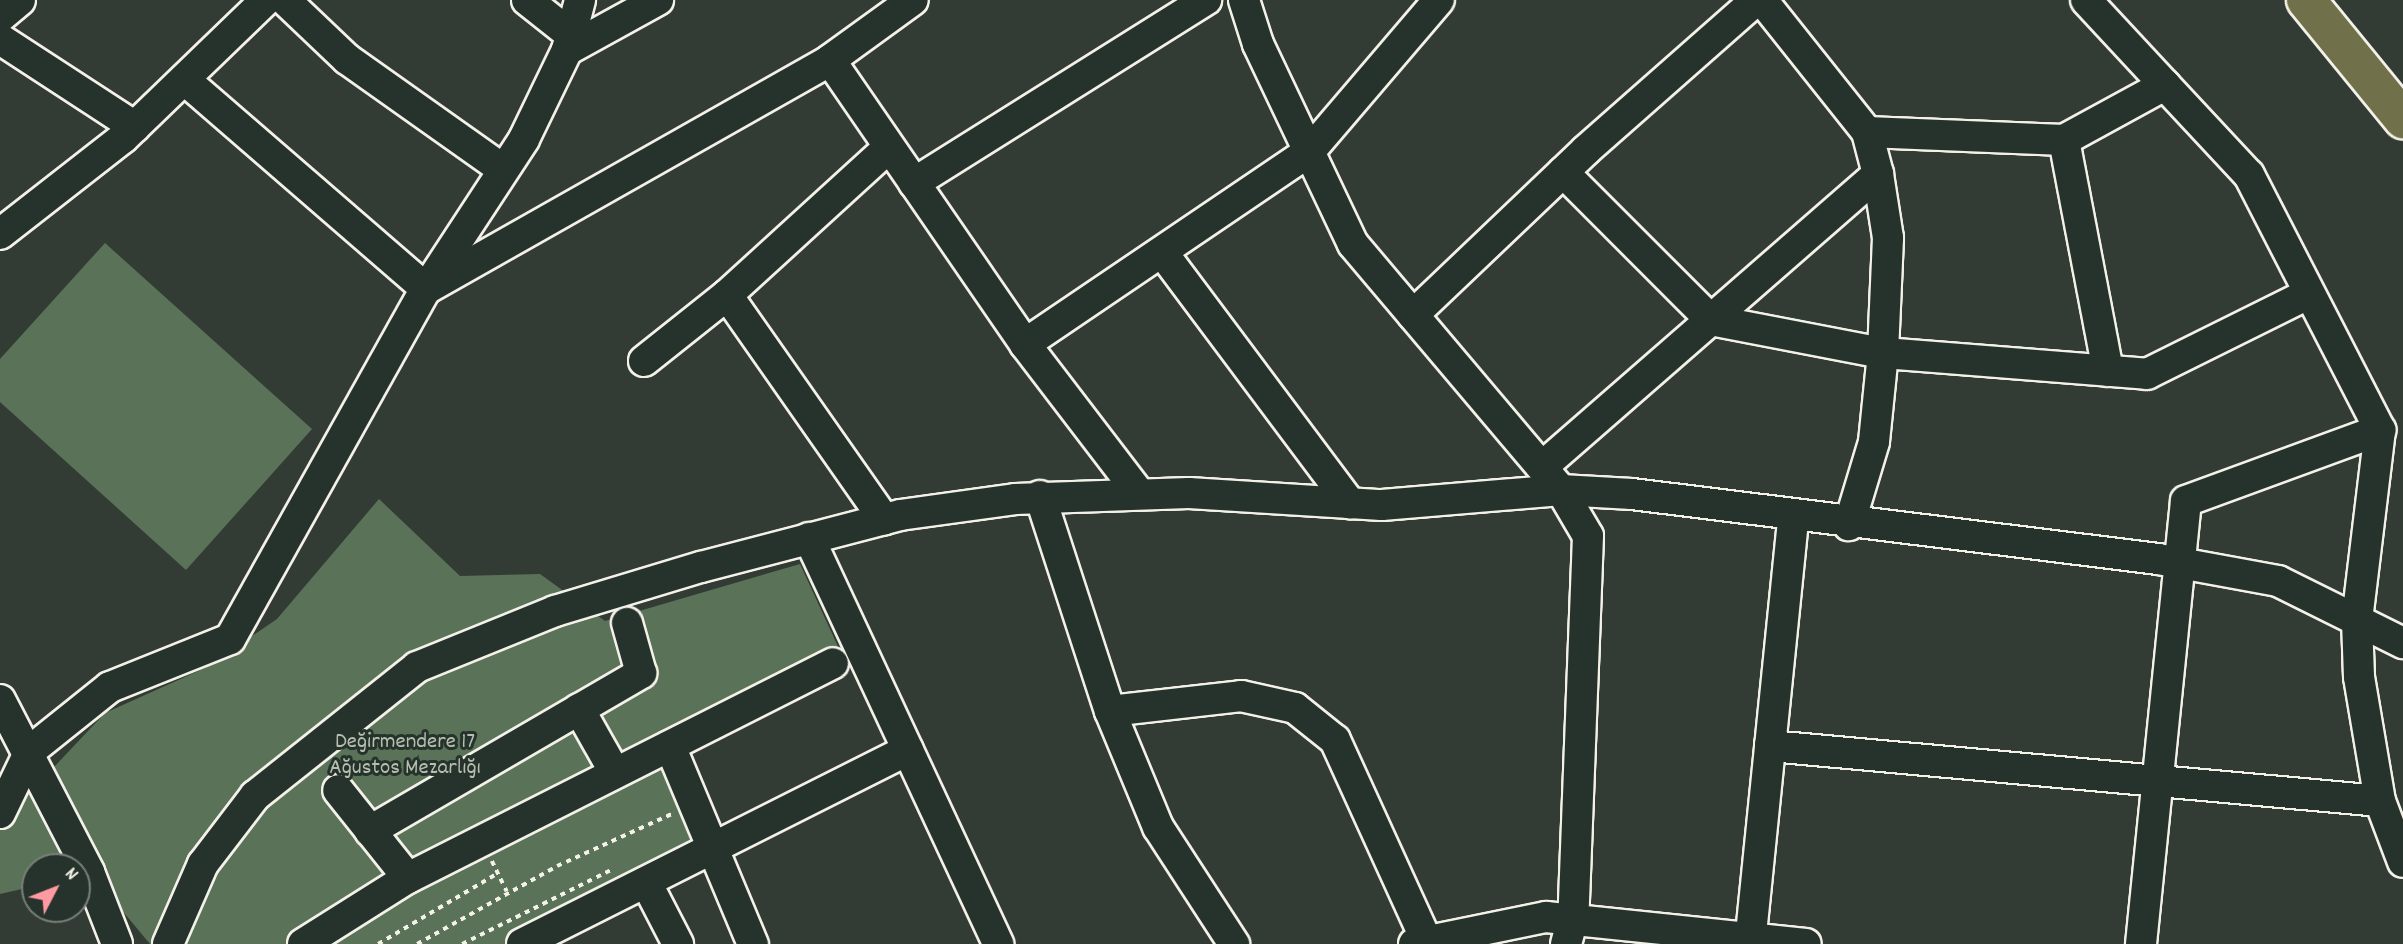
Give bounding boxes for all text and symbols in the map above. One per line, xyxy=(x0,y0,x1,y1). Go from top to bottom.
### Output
park label: Değirmendere 17 Ağustos Mezarlığı xyxy=(329,729,481,783)
north arrow xyxy=(21,853,91,923)
text: N xyxy=(57,862,84,887)

